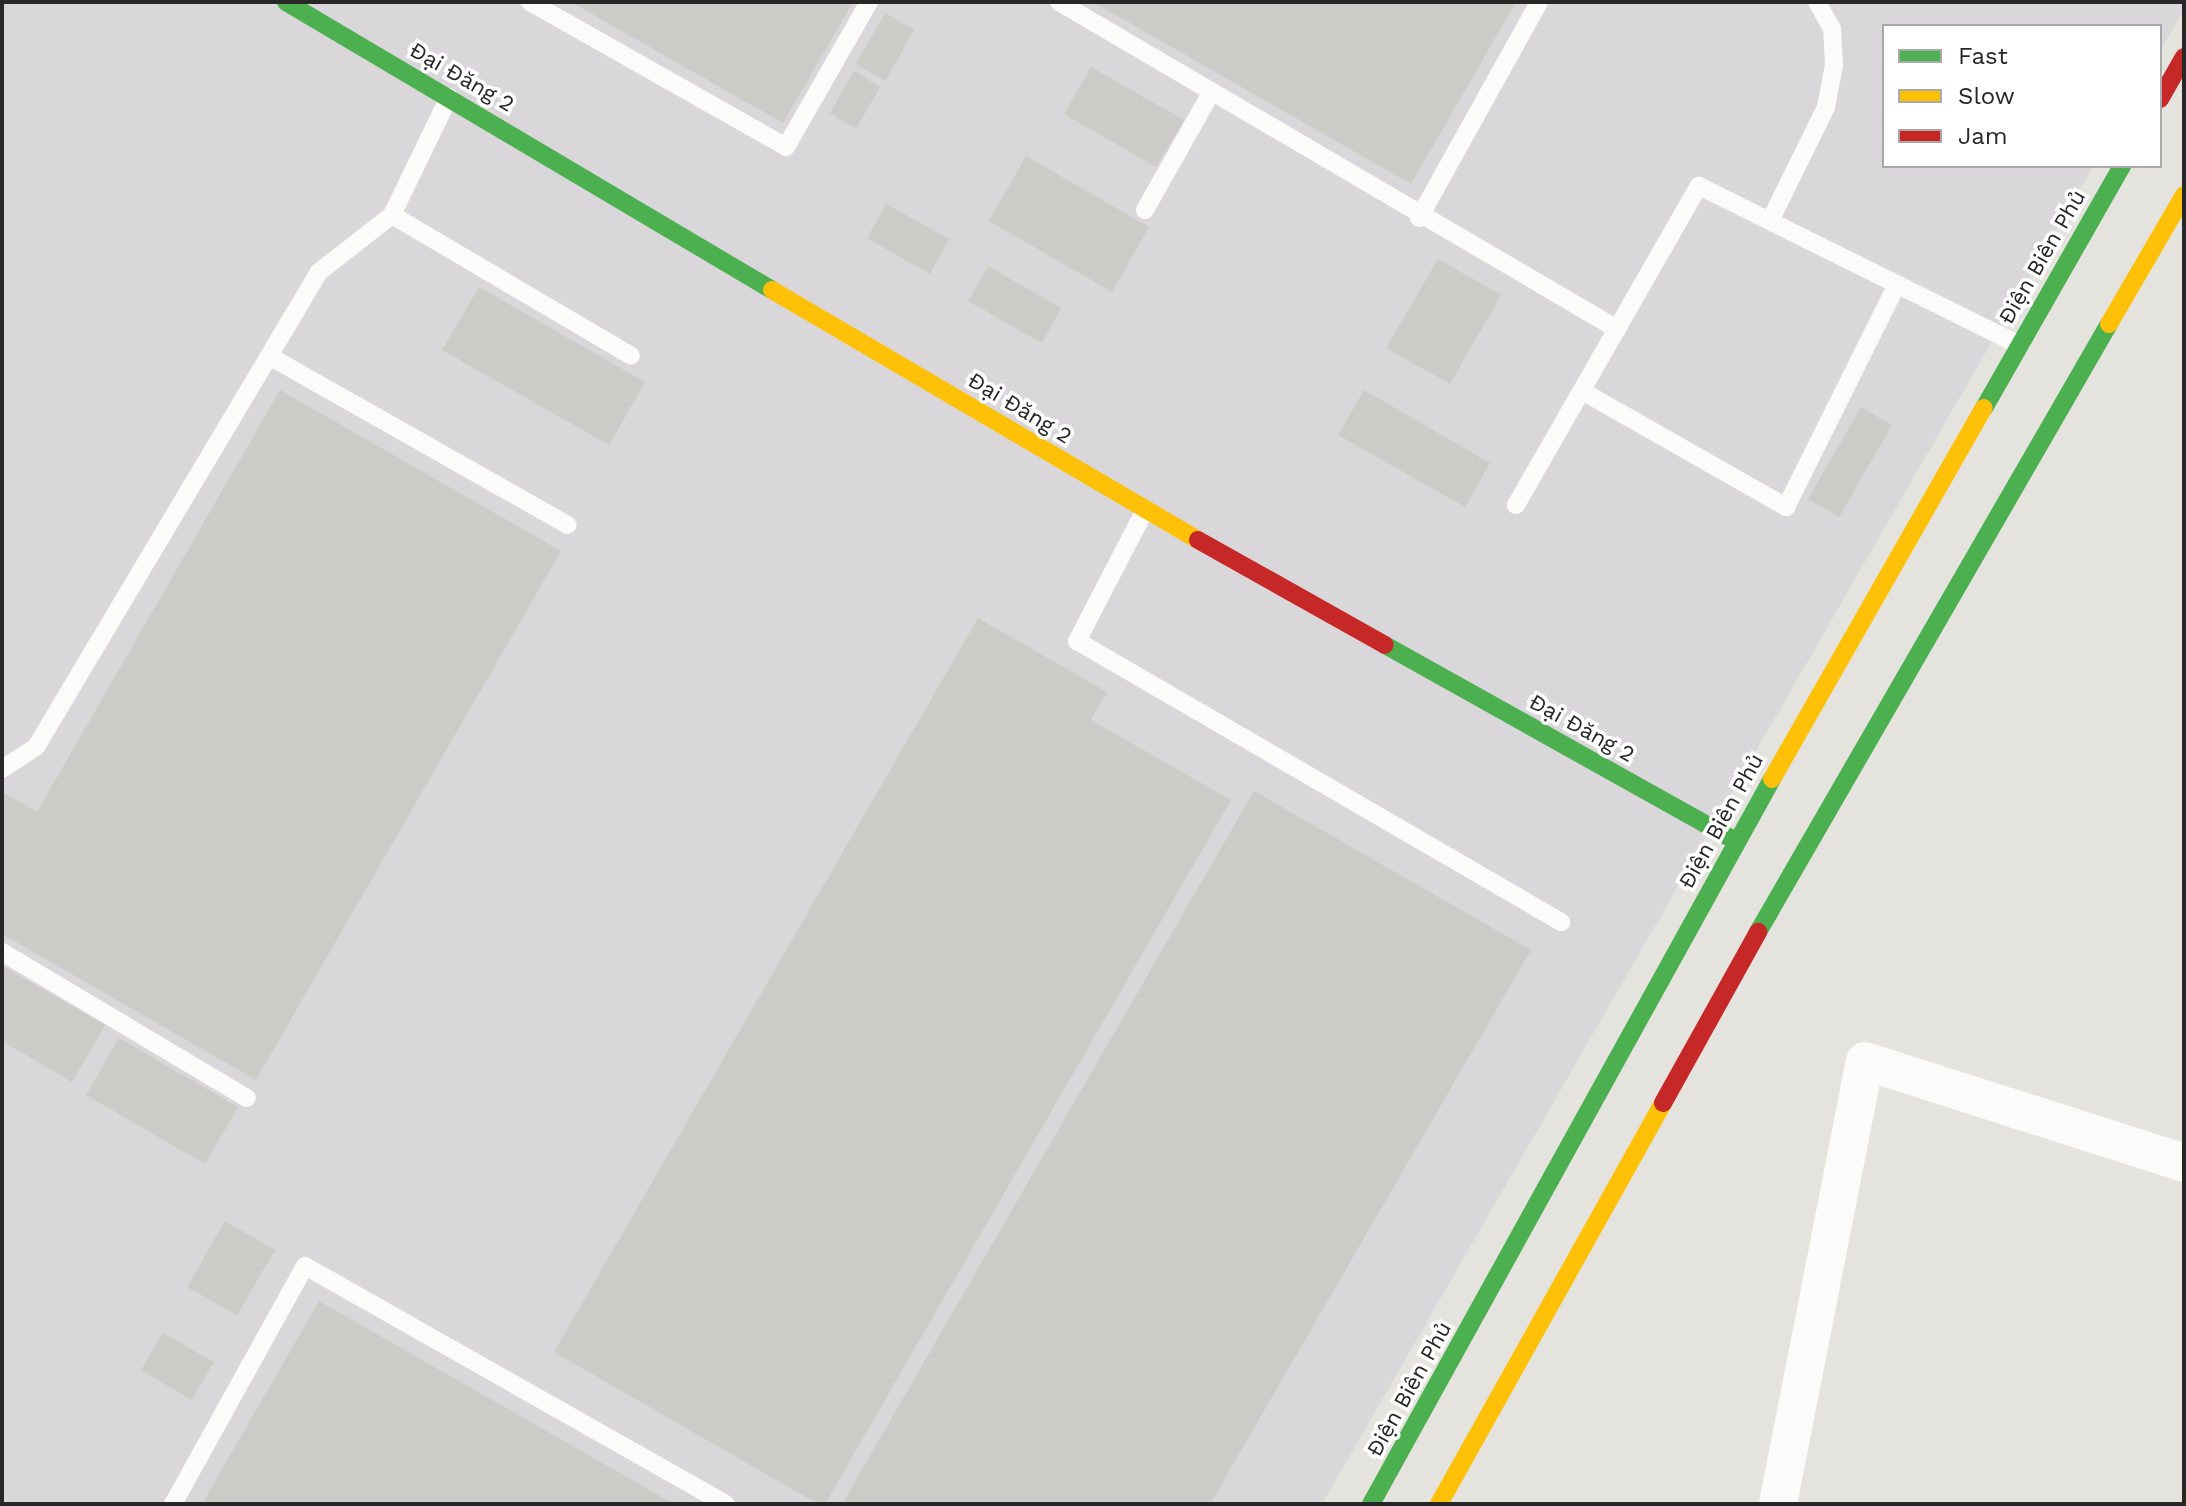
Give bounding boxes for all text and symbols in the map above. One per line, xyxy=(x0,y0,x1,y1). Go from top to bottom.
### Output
legend xyxy=(1882,24,2162,168)
street label: Đại Đăng 2 xyxy=(405,36,519,118)
text: Fast xyxy=(1958,42,2008,70)
text: Slow xyxy=(1958,82,2015,110)
text: Jam xyxy=(1958,122,2008,150)
street label: Điện Biên Phủ xyxy=(1993,185,2091,329)
street label: Đại Đăng 2 xyxy=(963,367,1077,449)
street label: Đại Đăng 2 xyxy=(1525,688,1639,768)
street label: Điện Biên Phủ xyxy=(1673,749,1769,893)
street label: Điện Biên Phủ xyxy=(1361,1317,1457,1461)

